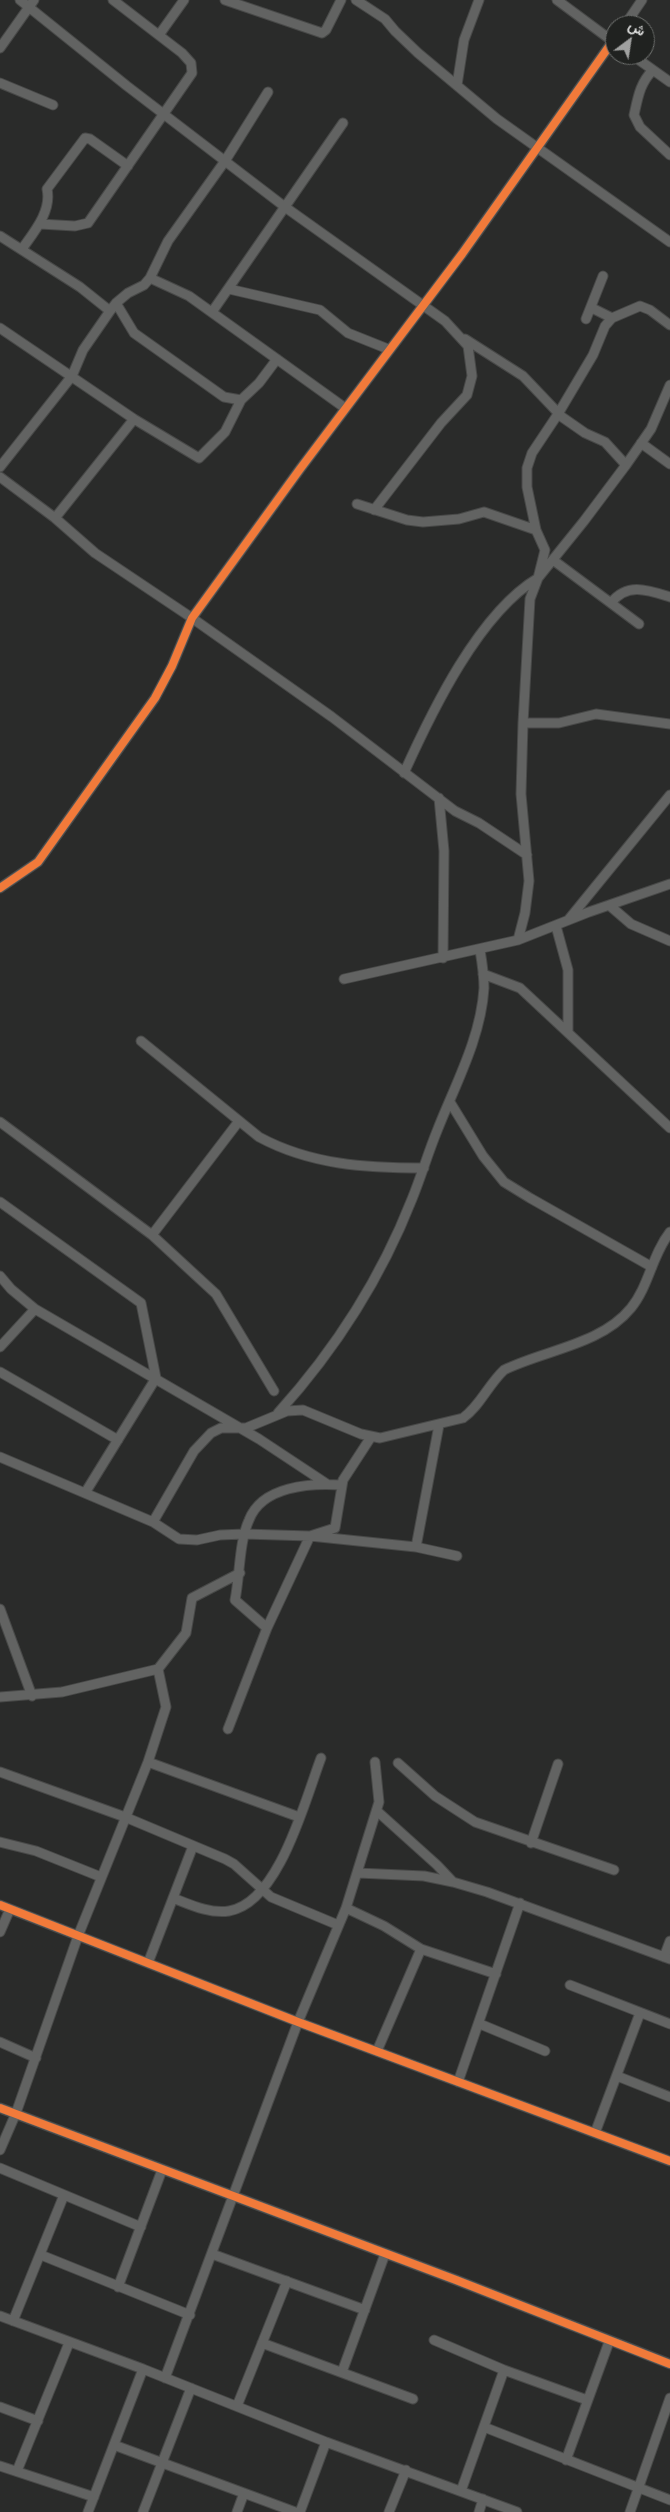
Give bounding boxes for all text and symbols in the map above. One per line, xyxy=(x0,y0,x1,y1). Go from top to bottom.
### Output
north arrow xyxy=(605,15,655,65)
text: ش xyxy=(626,17,649,39)

